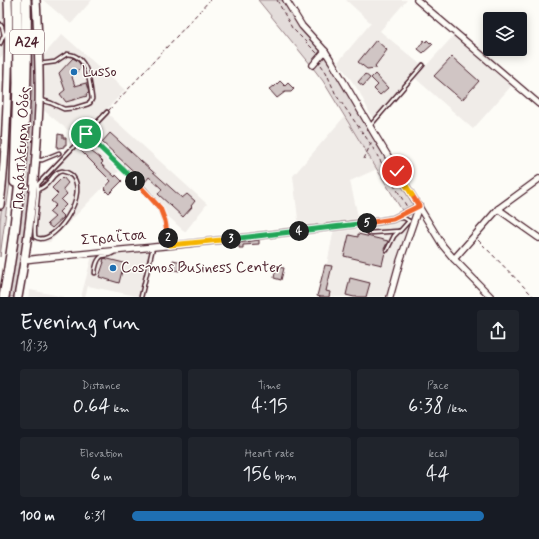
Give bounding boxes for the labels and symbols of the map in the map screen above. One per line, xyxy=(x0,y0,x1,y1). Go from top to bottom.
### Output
road number: Α24 xyxy=(10,30,44,54)
place label: Lusso xyxy=(82,62,117,82)
marker: Lusso xyxy=(69,67,79,77)
street label: Παράπλευρη Οδός xyxy=(9,86,35,210)
pin xyxy=(69,117,103,151)
pin xyxy=(380,154,414,188)
pin: 1 xyxy=(125,171,145,191)
pin: 5 xyxy=(357,213,377,233)
pin: 4 xyxy=(289,221,309,241)
street label: Στραΐτσα xyxy=(80,225,148,251)
pin: 2 xyxy=(158,228,178,248)
pin: 3 xyxy=(221,229,241,249)
place label: Cosmos Business Center xyxy=(121,258,282,278)
marker: Cosmos Business Center xyxy=(108,263,118,273)

